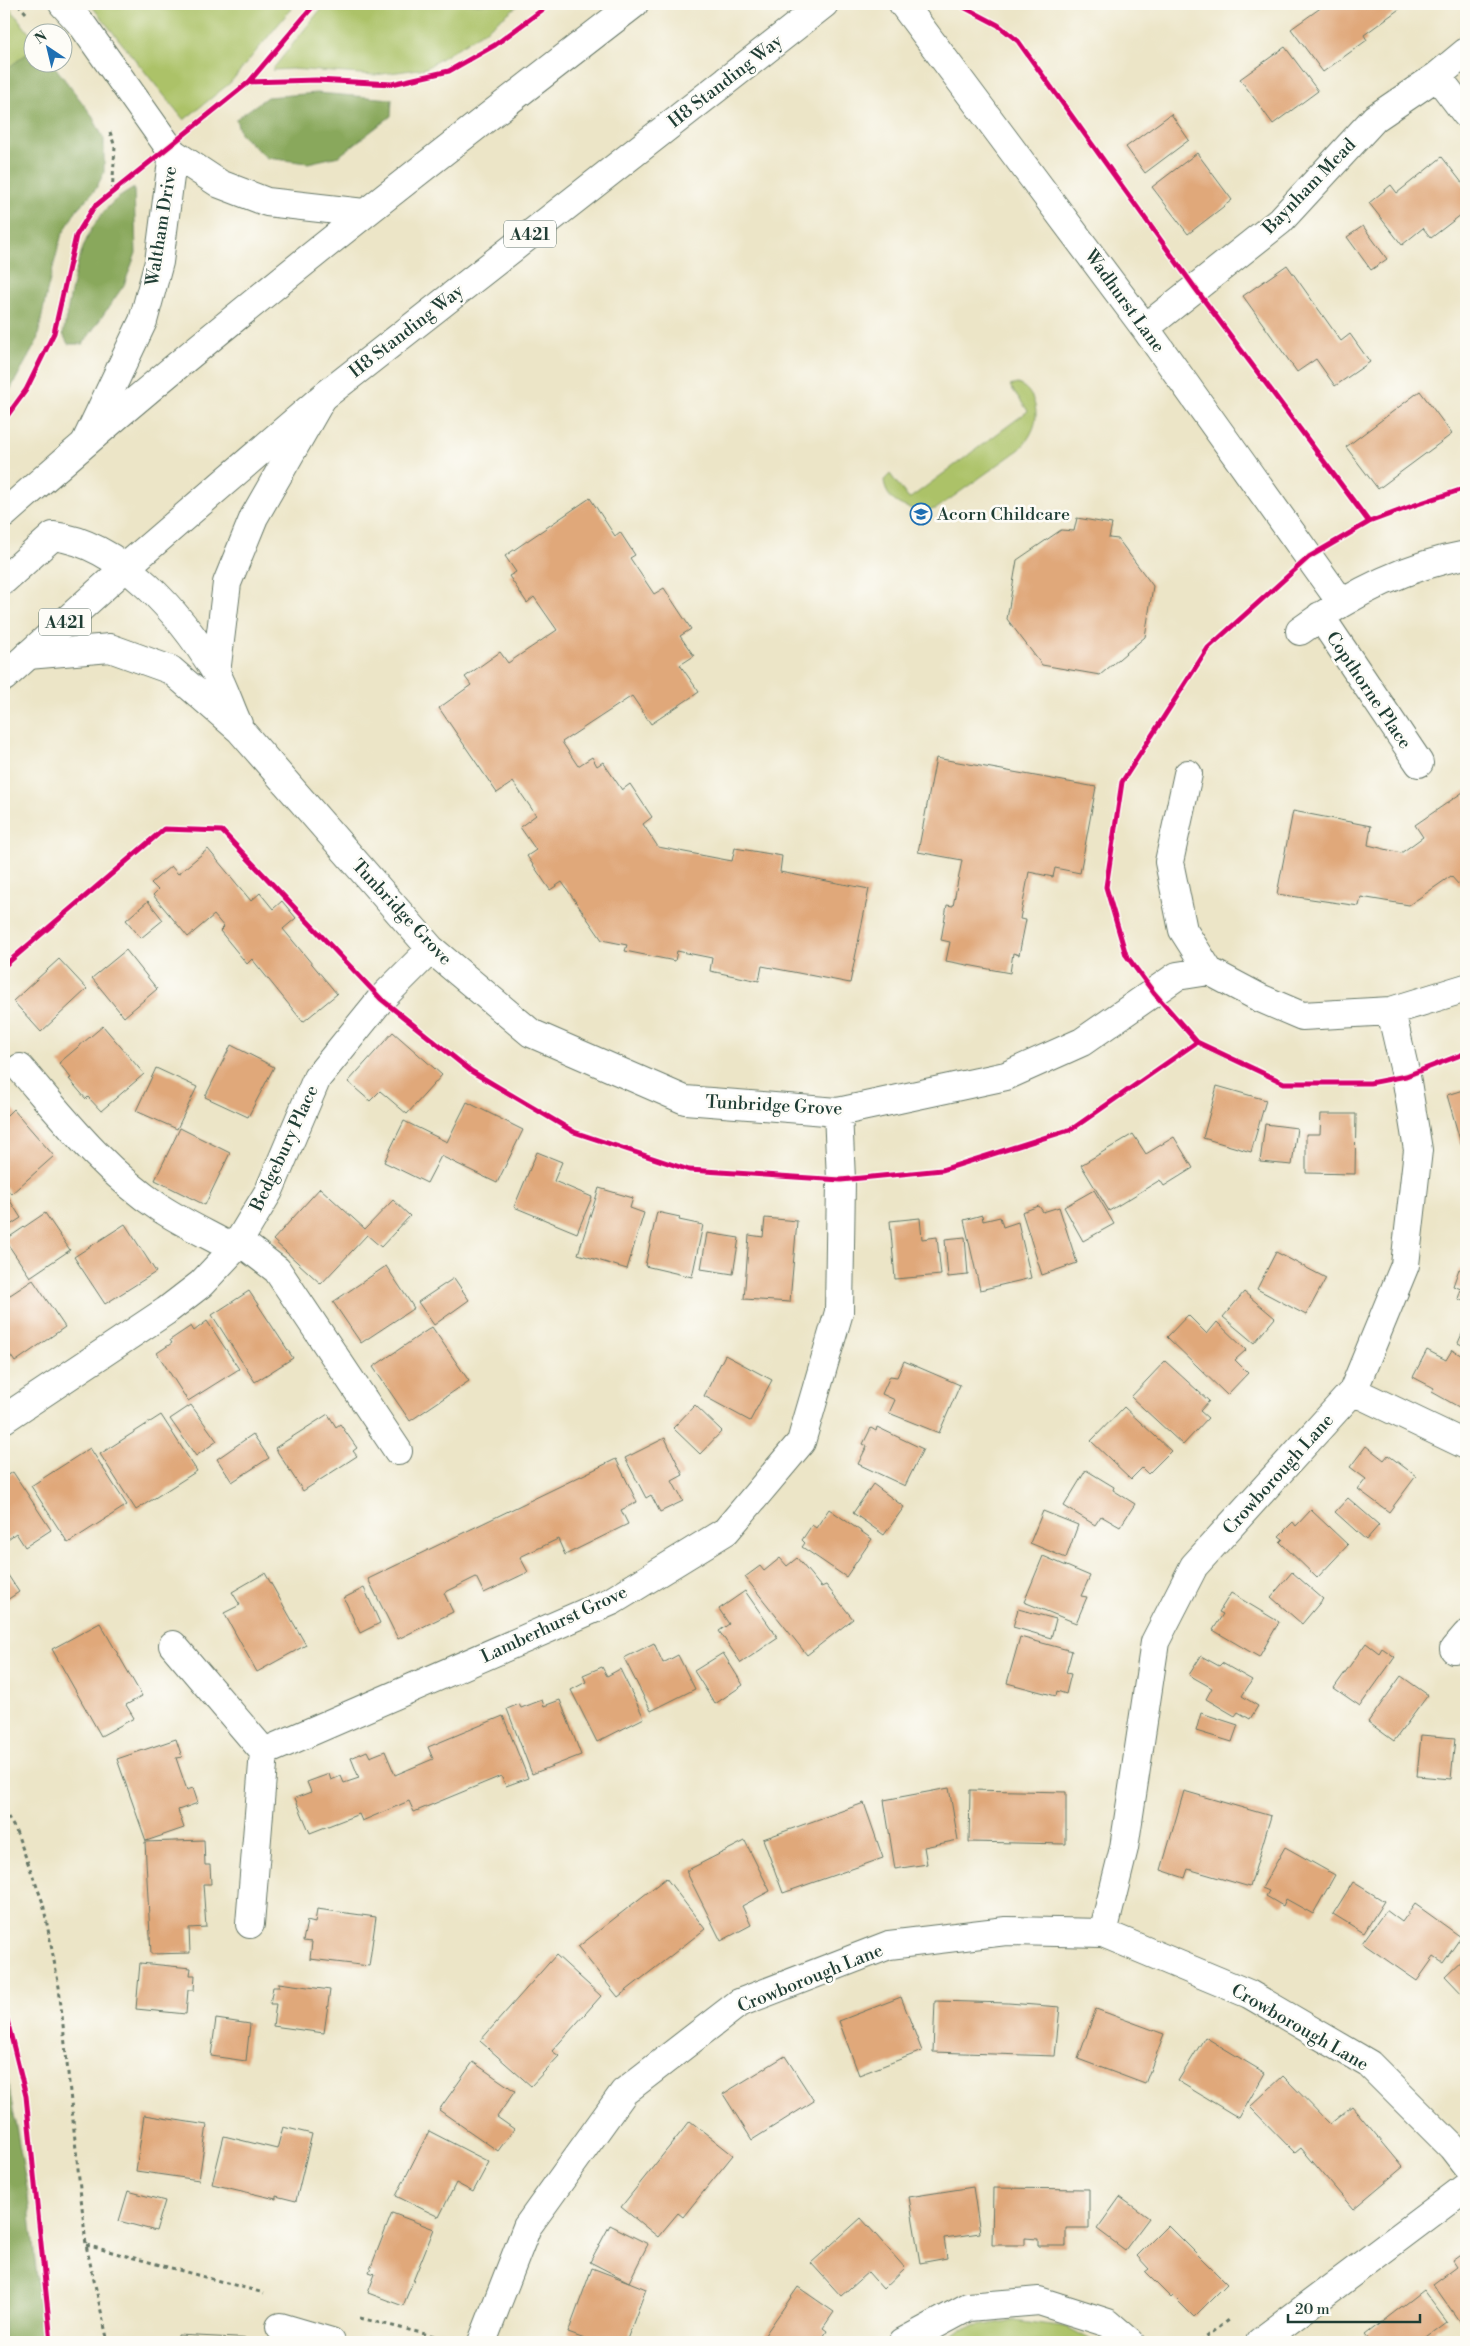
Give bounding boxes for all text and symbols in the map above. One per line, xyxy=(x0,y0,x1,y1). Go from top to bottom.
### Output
north arrow xyxy=(22,22,72,72)
text: N xyxy=(31,28,51,49)
street label: H8 Standing Way xyxy=(664,29,787,133)
street label: Baynham Mead xyxy=(1257,133,1361,240)
street label: Waltham Drive xyxy=(140,164,182,289)
road number: A421 xyxy=(504,220,556,248)
street label: Wadhurst Lane xyxy=(1079,244,1170,357)
street label: H8 Standing Way xyxy=(345,279,468,383)
school or university icon: Acorn Childcare xyxy=(909,502,933,526)
place label: Acorn Childcare xyxy=(936,503,1070,526)
road number: A421 xyxy=(39,608,91,636)
street label: Copthorne Place xyxy=(1321,627,1416,753)
street label: Tunbridge Grove xyxy=(347,854,457,970)
street label: Bedgebury Place xyxy=(245,1081,324,1216)
street label: Tunbridge Grove xyxy=(705,1090,843,1121)
street label: Crowborough Lane xyxy=(1218,1409,1339,1540)
street label: Lamberhurst Grove xyxy=(477,1580,631,1668)
street label: Crowborough Lane xyxy=(734,1939,886,2018)
street label: Crowborough Lane xyxy=(1227,1979,1373,2076)
scale bar xyxy=(1288,2291,1420,2323)
text: 20 m xyxy=(1295,2300,1330,2319)

